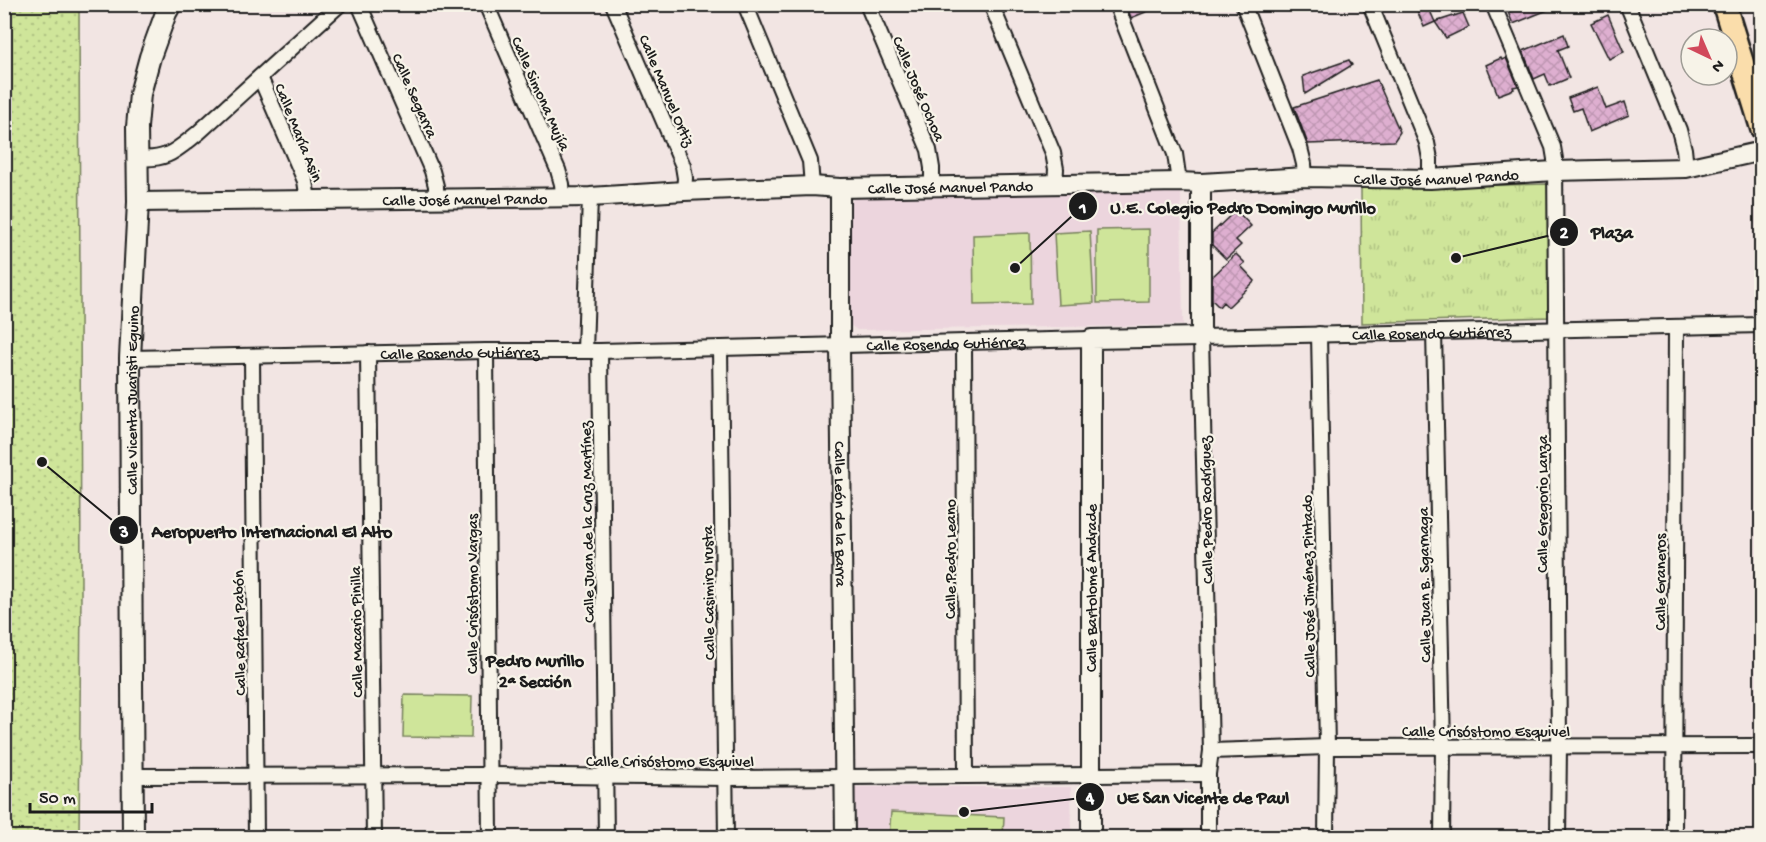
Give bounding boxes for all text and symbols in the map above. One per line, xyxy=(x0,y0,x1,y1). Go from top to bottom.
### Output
north arrow xyxy=(1679,27,1739,87)
street label: Calle Manuel Ortiz xyxy=(633,33,697,151)
street label: Calle Simona Mujía xyxy=(505,34,573,156)
street label: Calle José Ochoa xyxy=(886,34,948,146)
street label: Calle Segarra xyxy=(386,51,440,143)
text: N xyxy=(1706,55,1727,76)
street label: Calle María Asin xyxy=(268,81,325,186)
street label: Calle José Manuel Pando xyxy=(1354,167,1520,192)
street label: Calle José Manuel Pando xyxy=(868,179,1033,201)
callout: U.E. Colegio Pedro Domingo Murillo xyxy=(1068,188,1388,224)
street label: Calle José Manuel Pando xyxy=(382,191,548,212)
text: 1 xyxy=(1078,199,1087,220)
text: U.E. Colegio Pedro Domingo Murillo xyxy=(1110,199,1376,220)
callout: Plaza xyxy=(1549,214,1645,250)
text: 2 xyxy=(1560,224,1569,245)
text: Plaza xyxy=(1590,224,1634,245)
street label: Calle Vicenta Juaristi Eguino xyxy=(124,305,146,495)
street label: Calle Rosendo Gutiérrez xyxy=(1352,324,1512,347)
street label: Calle Rosendo Gutiérrez xyxy=(866,335,1027,357)
street label: Calle Rosendo Gutiérrez xyxy=(380,345,540,366)
street label: Calle Juan de la Cruz Martínez xyxy=(578,420,601,623)
street label: Calle Gregorio Lanza xyxy=(1535,434,1554,573)
street label: Calle Pedro Rodríguez xyxy=(1198,435,1219,584)
street label: Calle León de la Barra xyxy=(828,441,848,588)
street label: Calle José Jiménez Pintado xyxy=(1299,494,1322,677)
street label: Calle Pedro Leano xyxy=(943,499,962,619)
street label: Calle Bartolomé Andrade xyxy=(1084,503,1103,672)
street label: Calle Juan B. Sgarnaga xyxy=(1416,506,1437,663)
callout: Aeropuerto Internacional El Alto xyxy=(109,512,404,548)
street label: Calle Crisóstomo Vargas xyxy=(465,513,484,674)
text: 3 xyxy=(118,523,129,544)
text: Aeropuerto Internacional El Alto xyxy=(151,523,393,544)
street label: Calle Casimiro Irusta xyxy=(700,524,721,660)
street label: Calle Graneros xyxy=(1653,532,1672,631)
street label: Calle Macario Pinilla xyxy=(348,565,369,698)
street label: Calle Rafael Pabón xyxy=(231,570,252,696)
district label: Pedro Murillo 2ª Sección xyxy=(485,652,585,694)
street label: Calle Crisóstomo Esquivel xyxy=(1402,724,1570,743)
street label: Calle Crisóstomo Esquivel xyxy=(586,754,754,773)
scale bar xyxy=(30,776,152,814)
callout: UE San Vicente de Paul xyxy=(1075,779,1301,815)
text: 50 m xyxy=(39,789,76,810)
text: 4 xyxy=(1085,789,1095,810)
text: UE San Vicente de Paul xyxy=(1117,789,1289,810)

